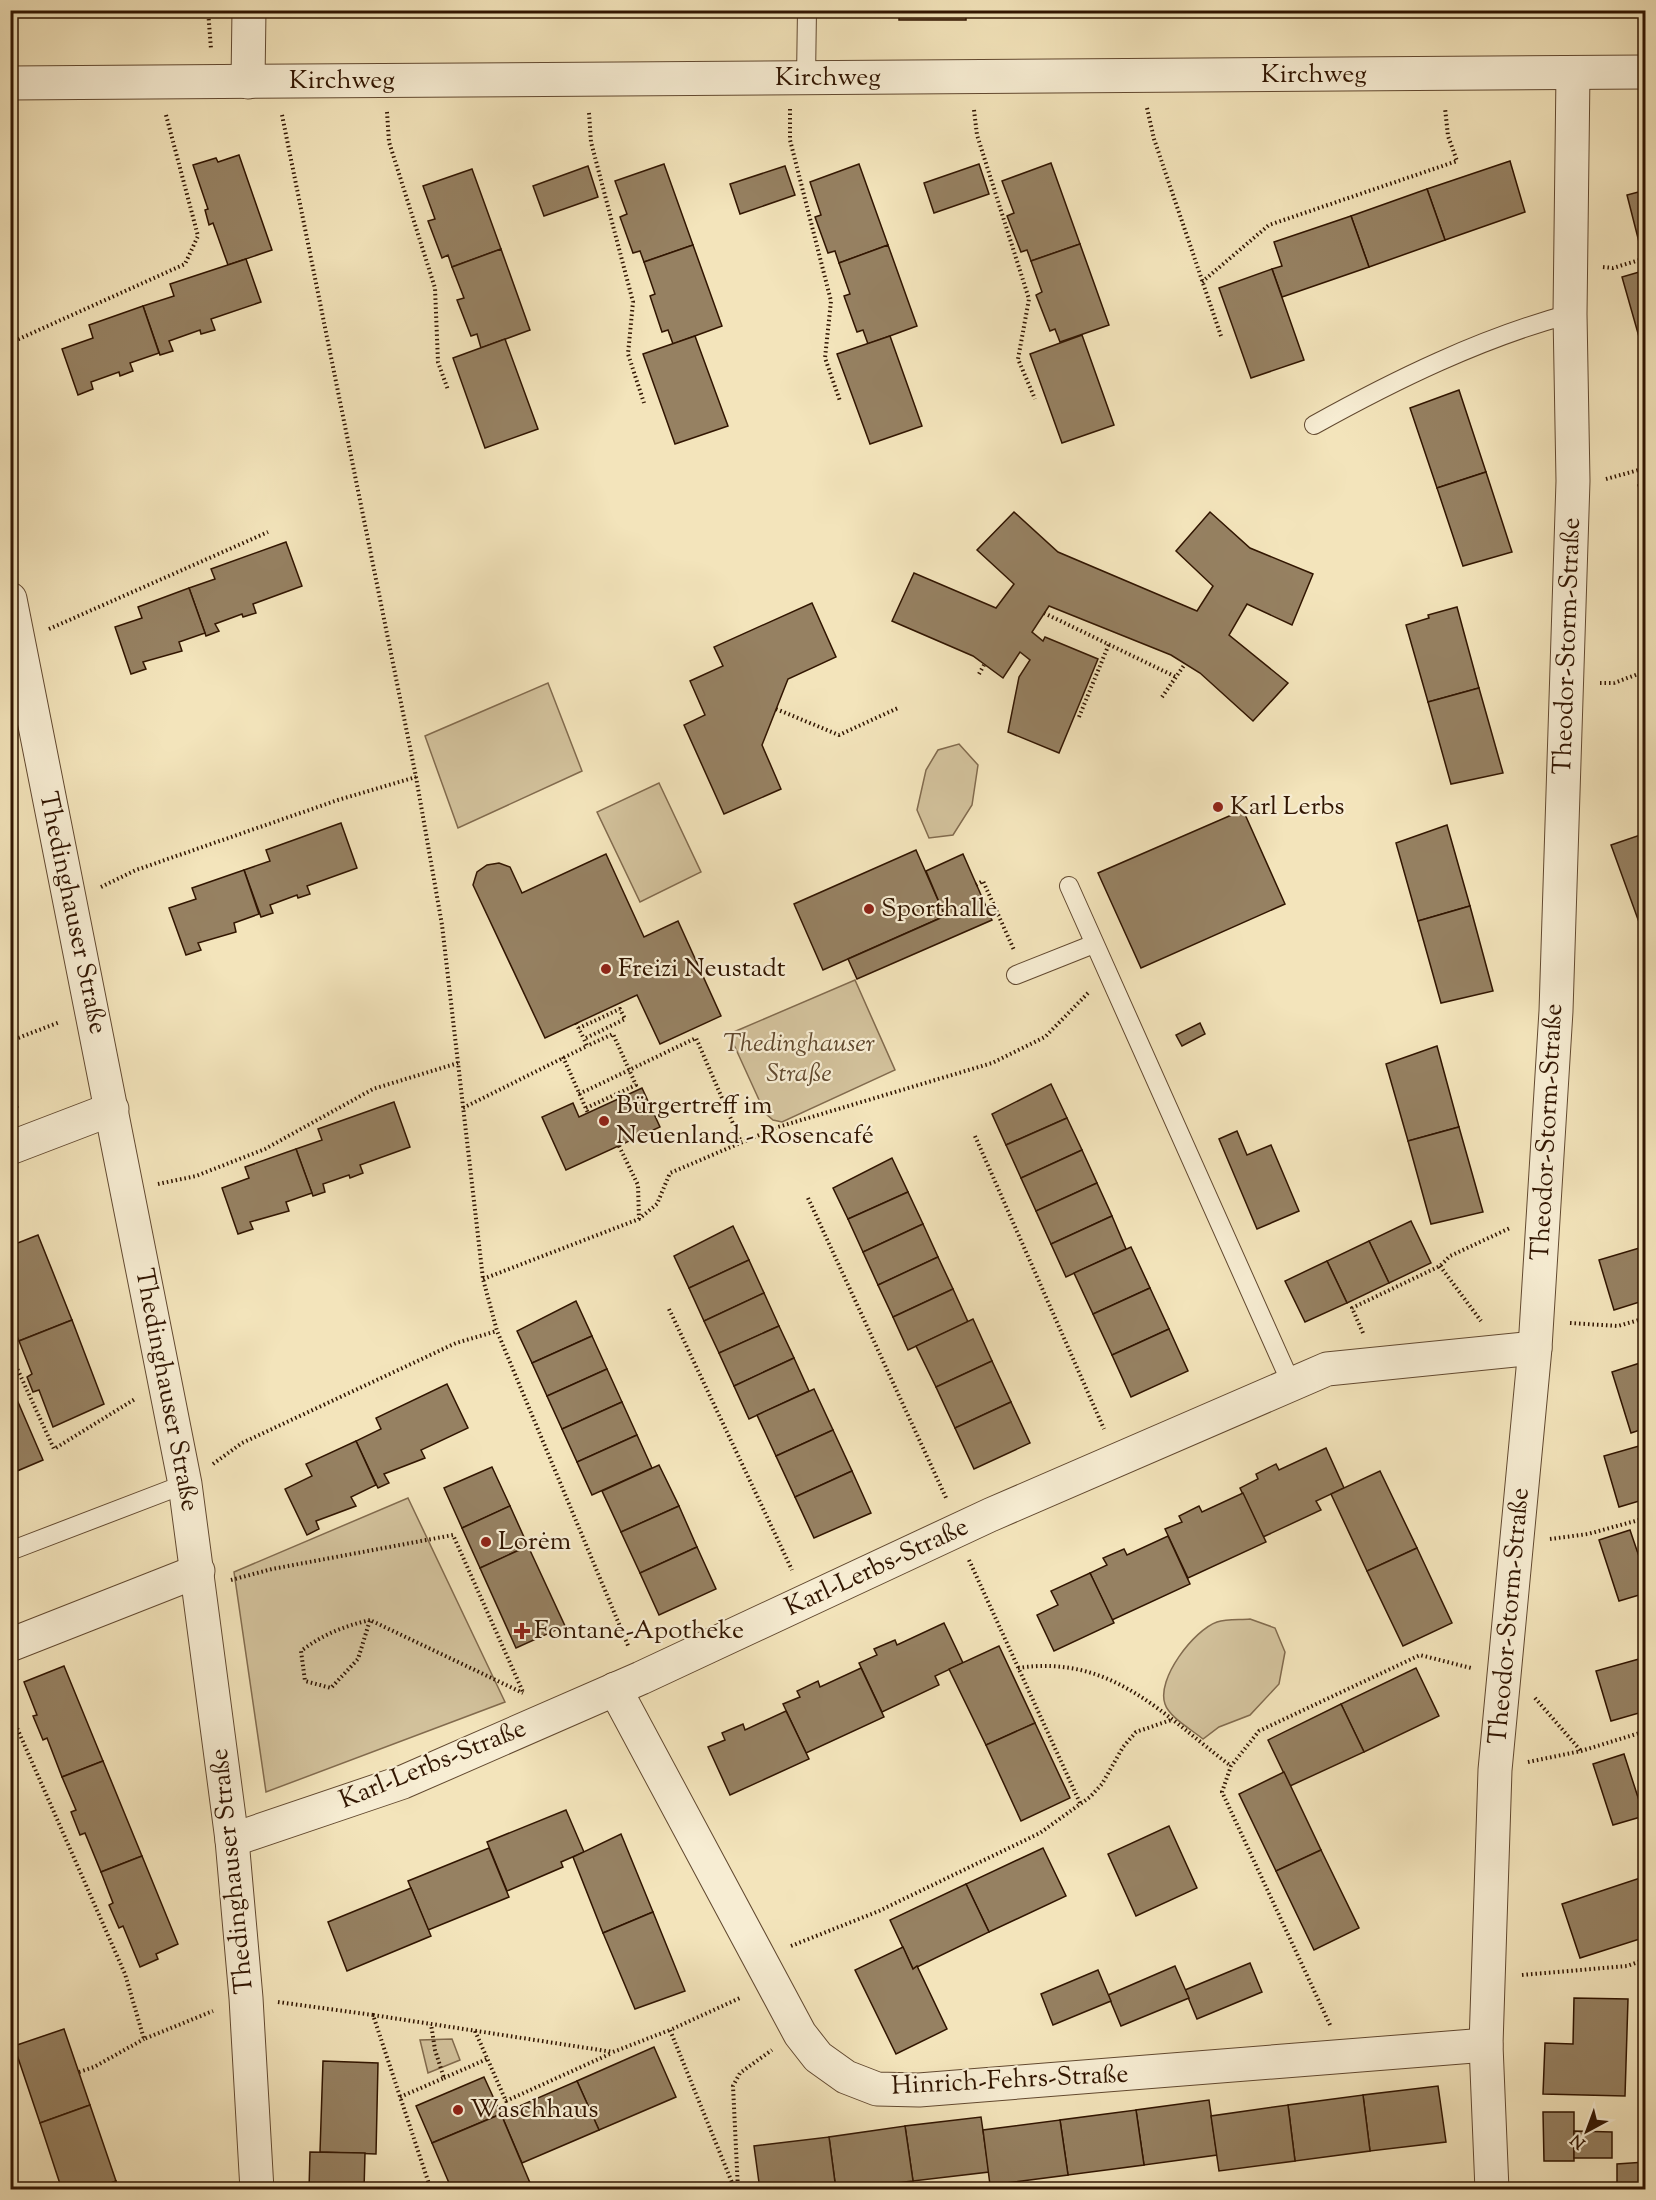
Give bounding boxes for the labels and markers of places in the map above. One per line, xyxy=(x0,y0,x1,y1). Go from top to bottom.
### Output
place label: Karl Lerbs xyxy=(1230,789,1345,826)
marker: Karl Lerbs xyxy=(1211,800,1225,814)
place label: Sporthalle xyxy=(881,891,997,928)
marker: Sporthalle xyxy=(862,902,876,916)
place label: Freizi Neustadt xyxy=(618,951,786,988)
marker: Freizi Neustadt xyxy=(599,962,613,976)
place label: Bürgertreff im Neuenland - Rosencafé xyxy=(616,1088,874,1155)
marker: Bürgertreff im Neuenland - Rosencafé xyxy=(597,1114,611,1128)
place label: Lorėm xyxy=(498,1524,571,1561)
marker: Lorėm xyxy=(479,1535,493,1549)
place label: Fontane-Apotheke xyxy=(534,1613,744,1650)
marker: Fontane-Apotheke xyxy=(515,1624,529,1638)
place label: Waschhaus xyxy=(470,2092,599,2129)
marker: Waschhaus xyxy=(451,2103,465,2117)

